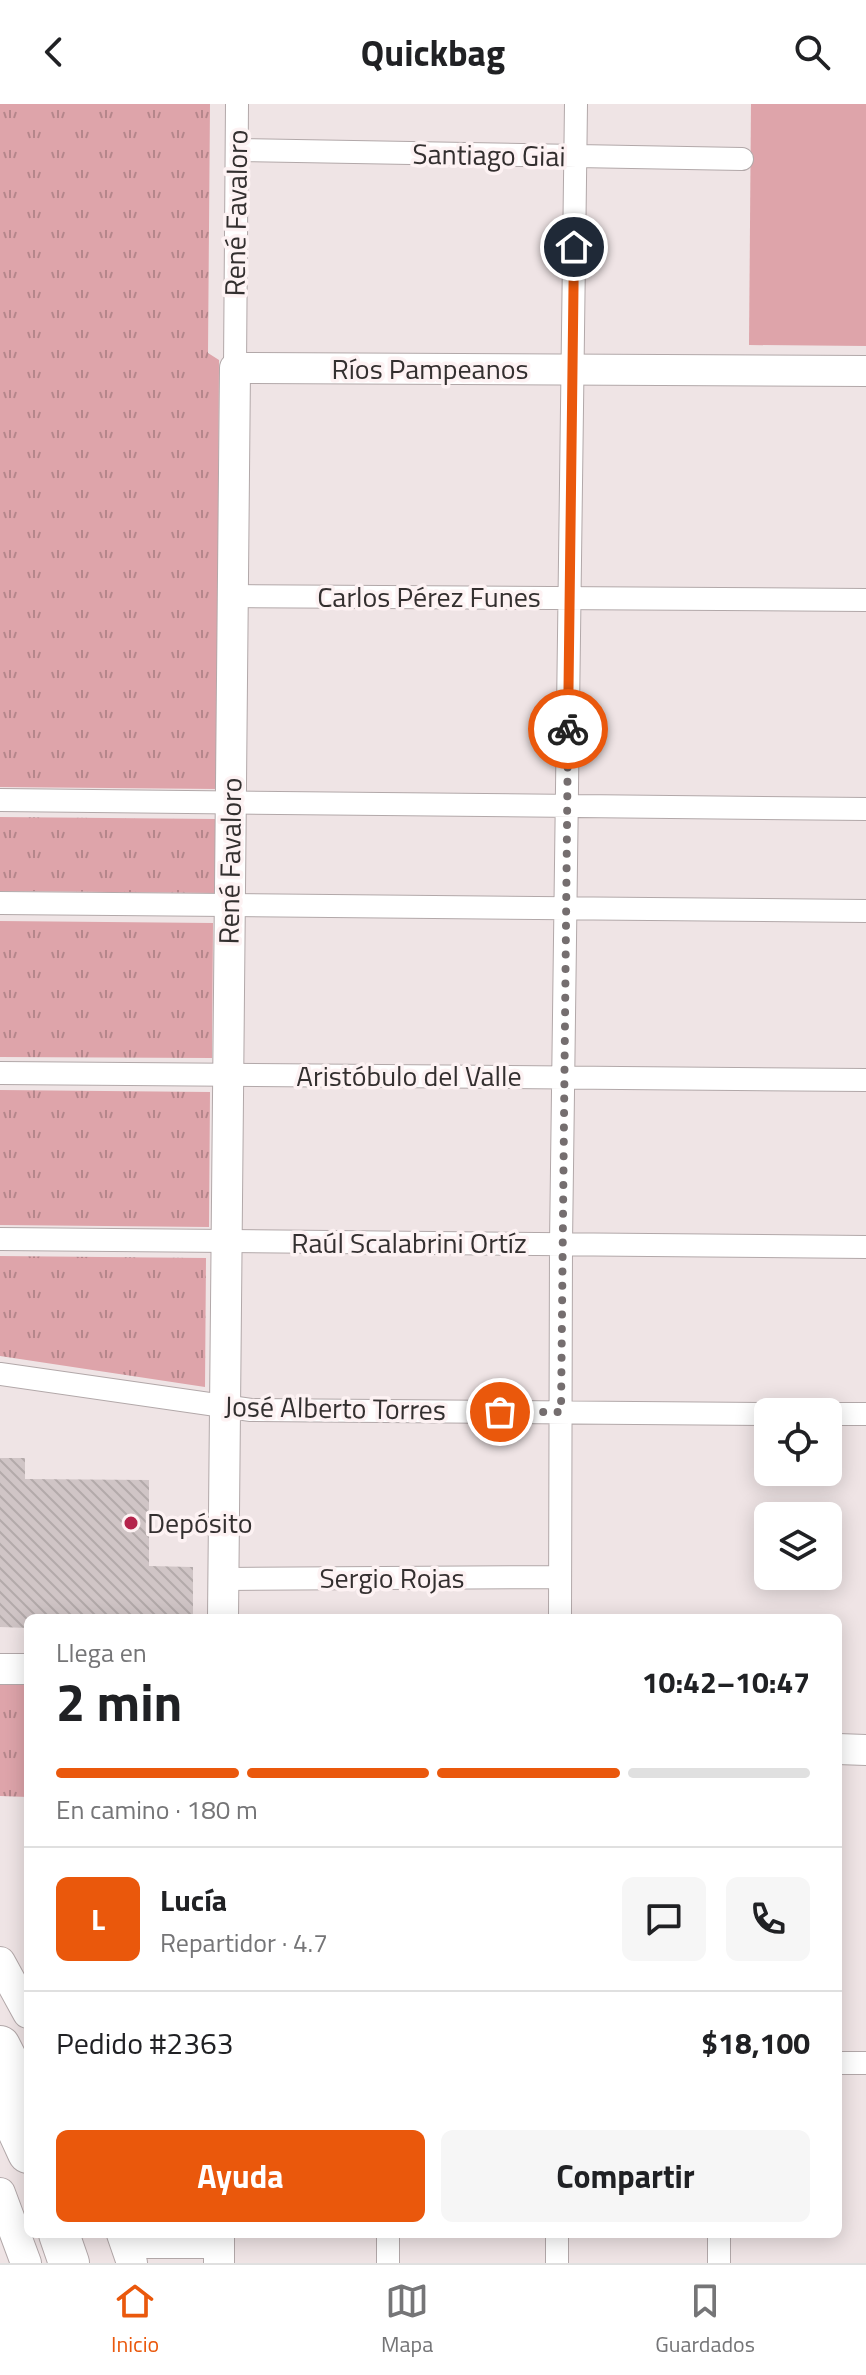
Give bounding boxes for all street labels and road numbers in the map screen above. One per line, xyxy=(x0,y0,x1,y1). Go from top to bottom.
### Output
street label: René Favaloro xyxy=(213,129,258,297)
street label: Santiago Giai xyxy=(412,132,566,177)
street label: Ríos Pampeanos xyxy=(331,347,529,390)
street label: Carlos Pérez Funes xyxy=(317,575,541,618)
street label: René Favaloro xyxy=(207,777,252,945)
street label: Aristóbulo del Valle xyxy=(296,1054,522,1097)
street label: Raúl Scalabrini Ortíz xyxy=(291,1221,527,1264)
street label: José Alberto Torres xyxy=(224,1384,446,1431)
street label: Sergio Rojas xyxy=(319,1556,465,1599)

